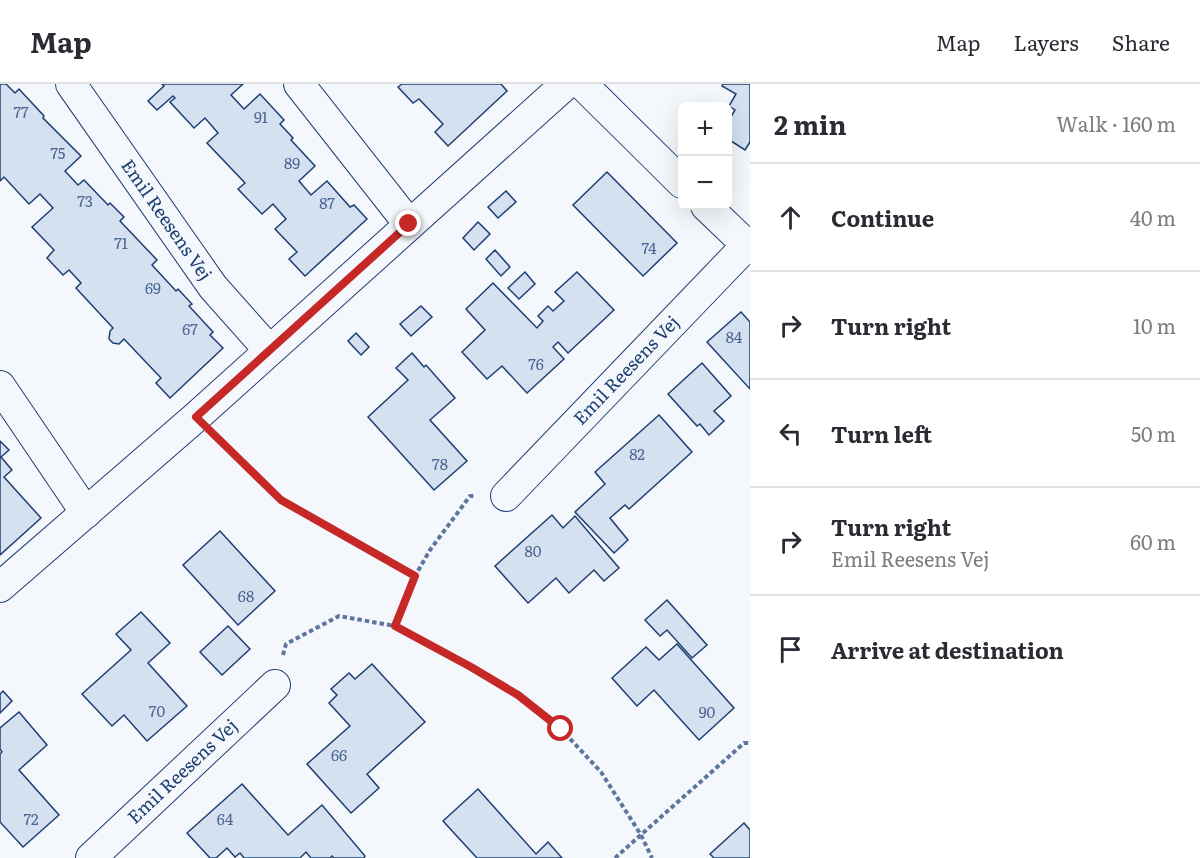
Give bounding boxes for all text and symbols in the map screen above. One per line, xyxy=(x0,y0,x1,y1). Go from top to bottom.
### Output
text: Map xyxy=(30,20,92,62)
text: Map xyxy=(936,26,981,57)
text: Layers xyxy=(1014,26,1079,57)
text: Share xyxy=(1112,26,1170,57)
house number: 77 xyxy=(13,100,29,123)
map controls xyxy=(678,102,732,210)
button: + xyxy=(678,102,732,156)
text: 2 min xyxy=(774,104,847,143)
house number: 91 xyxy=(254,105,268,128)
text: Walk · 160 m xyxy=(1056,108,1176,138)
house number: 75 xyxy=(51,141,66,164)
house number: 89 xyxy=(284,151,300,174)
street label: Emil Reesens Vej xyxy=(115,153,219,285)
button: − xyxy=(678,156,732,210)
house number: 73 xyxy=(77,189,93,212)
house number: 87 xyxy=(319,191,335,214)
icon: ahead xyxy=(774,201,807,234)
text: Continue xyxy=(831,201,934,234)
text: 40 m xyxy=(1130,202,1176,232)
route end xyxy=(395,210,421,236)
house number: 71 xyxy=(114,231,128,254)
house number: 74 xyxy=(642,236,656,259)
house number: 69 xyxy=(145,276,161,299)
street label: Emil Reesens Vej xyxy=(566,309,685,430)
icon: right xyxy=(774,309,807,342)
text: Turn right xyxy=(831,309,951,342)
text: 10 m xyxy=(1133,310,1176,340)
house number: 67 xyxy=(182,317,198,340)
house number: 84 xyxy=(726,325,742,348)
house number: 76 xyxy=(528,352,544,375)
icon: left xyxy=(774,417,807,450)
text: Turn left xyxy=(831,417,932,450)
text: 50 m xyxy=(1131,418,1176,448)
house number: 82 xyxy=(629,442,645,465)
house number: 78 xyxy=(432,452,448,475)
text: Turn right xyxy=(831,510,951,543)
icon: right xyxy=(774,525,807,558)
text: 60 m xyxy=(1130,526,1176,556)
house number: 80 xyxy=(525,539,542,562)
text: Emil Reesens Vej xyxy=(831,543,990,573)
house number: 68 xyxy=(238,584,254,607)
icon: arrive xyxy=(774,633,807,666)
text: Arrive at destination xyxy=(831,633,1064,666)
house number: 70 xyxy=(149,699,165,722)
house number: 90 xyxy=(699,700,716,723)
street label: Emil Reesens Vej xyxy=(121,712,243,829)
route start xyxy=(547,715,573,741)
house number: 66 xyxy=(331,743,347,766)
house number: 72 xyxy=(23,807,39,830)
house number: 64 xyxy=(217,807,233,830)

